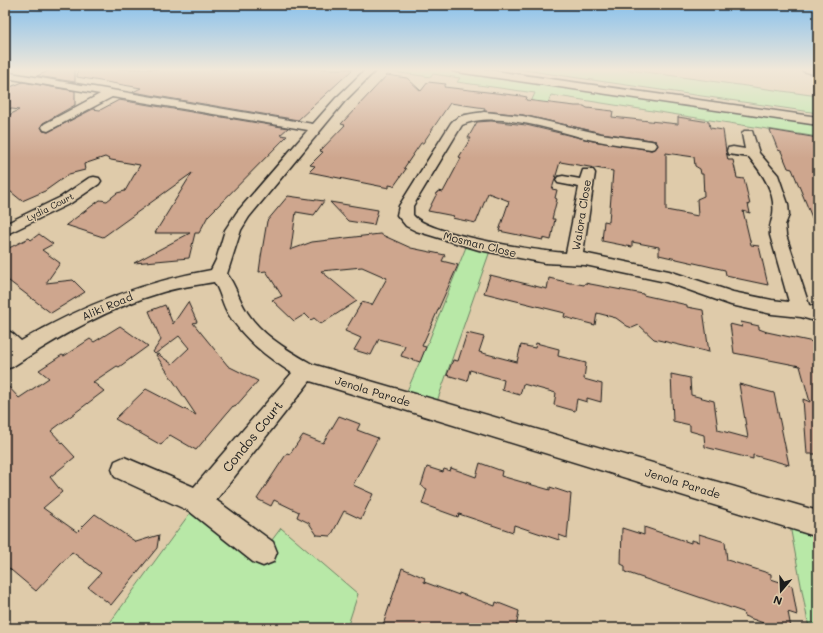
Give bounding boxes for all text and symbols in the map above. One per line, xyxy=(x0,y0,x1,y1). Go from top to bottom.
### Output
street label: Waiora Close xyxy=(568,178,594,252)
street label: Lydia Court xyxy=(25,190,75,224)
street label: Mosman Close xyxy=(442,228,518,260)
street label: Aliki Road xyxy=(79,289,135,323)
street label: Jenola Parade xyxy=(333,372,413,410)
street label: Condos Court xyxy=(218,397,286,475)
street label: Jenola Parade xyxy=(643,464,723,502)
north arrow xyxy=(761,571,801,611)
text: N xyxy=(771,592,784,609)

